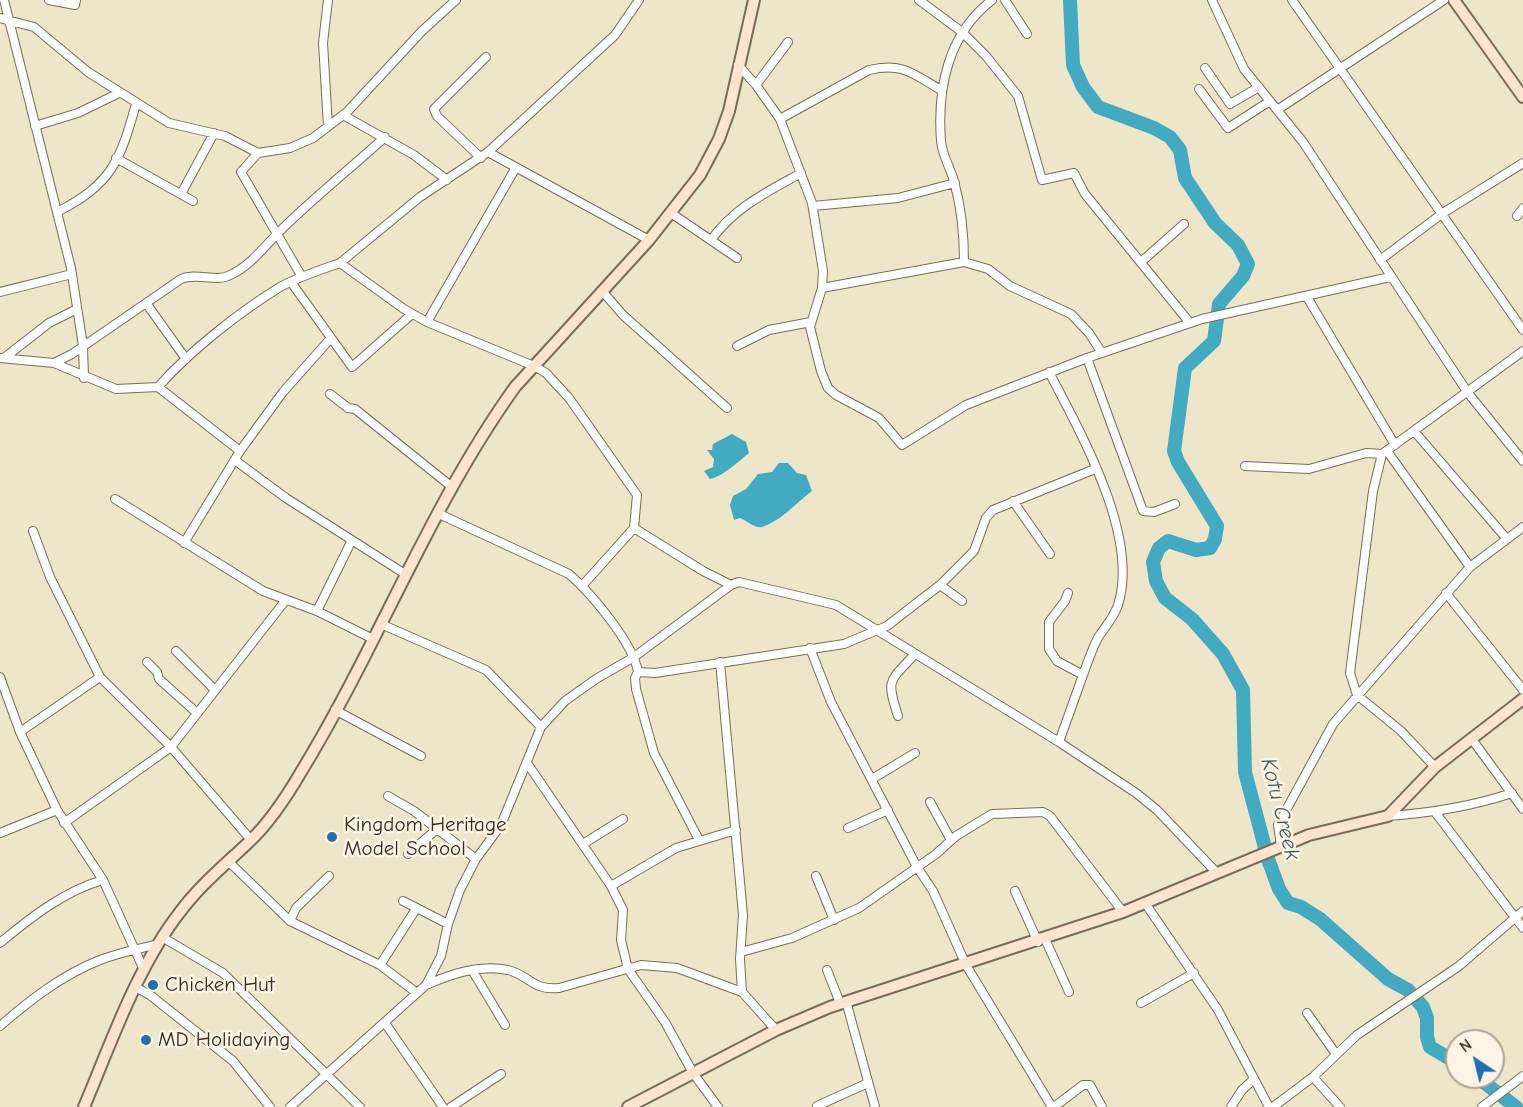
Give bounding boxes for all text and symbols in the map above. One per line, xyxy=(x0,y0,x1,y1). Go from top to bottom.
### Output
water label: Kotu Creek xyxy=(1255,755,1305,863)
place label: Kingdom Heritage Model School xyxy=(344,812,507,862)
marker: Kingdom Heritage Model School xyxy=(325,830,339,844)
place label: Chicken Hut xyxy=(165,972,275,998)
marker: Chicken Hut xyxy=(146,978,160,992)
place label: MD Holidaying xyxy=(158,1027,290,1053)
north arrow xyxy=(1445,1029,1505,1089)
marker: MD Holidaying xyxy=(139,1033,153,1047)
text: N xyxy=(1456,1036,1475,1056)

